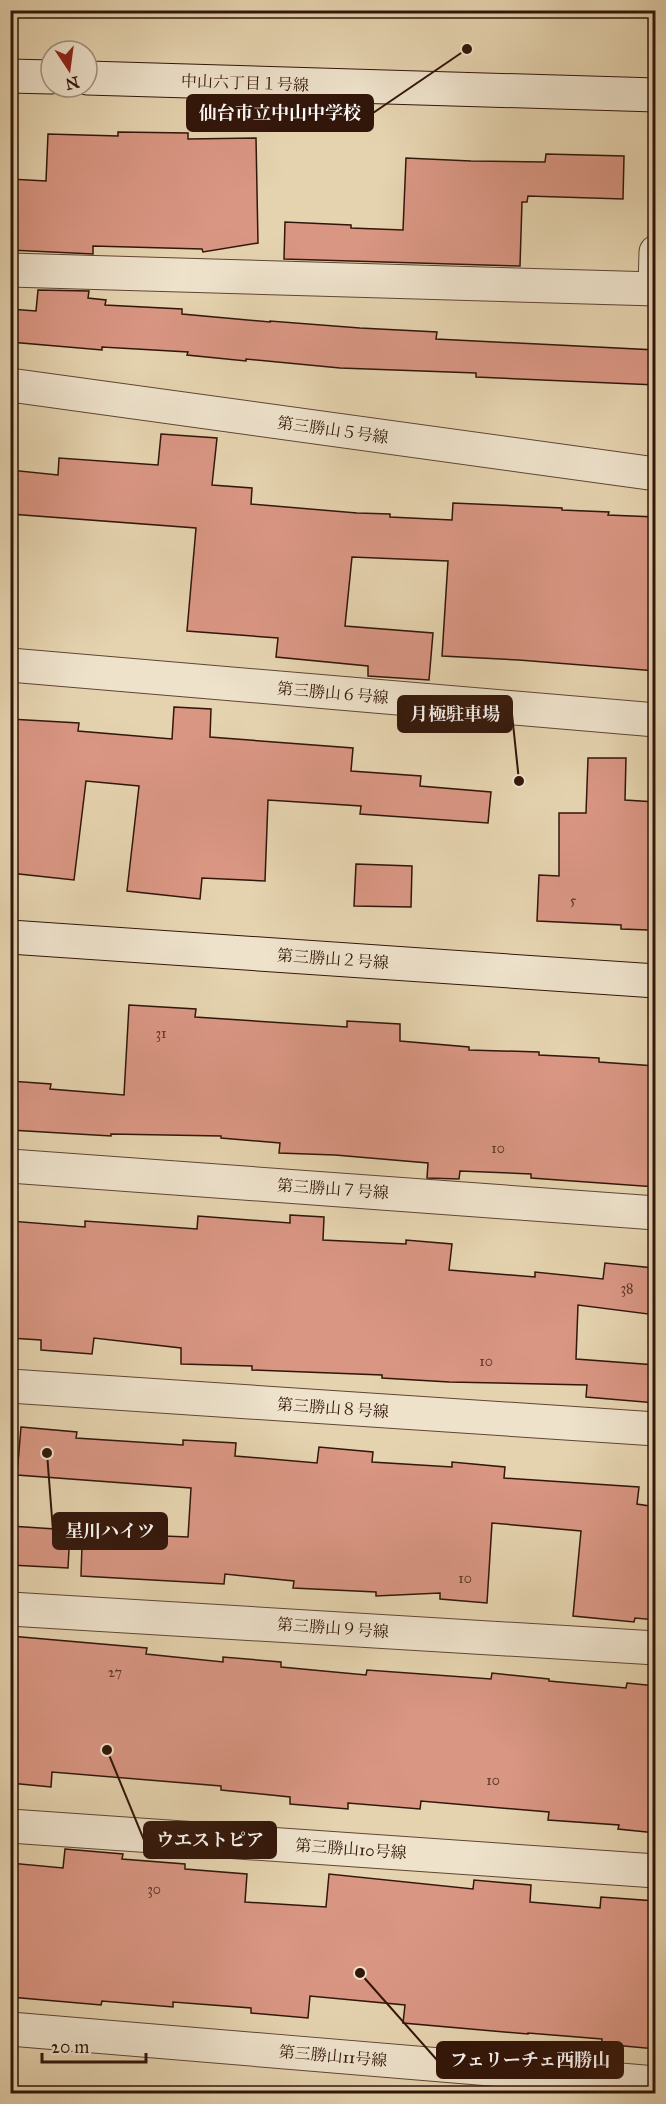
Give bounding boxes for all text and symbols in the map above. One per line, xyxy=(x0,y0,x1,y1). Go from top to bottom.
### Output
north arrow xyxy=(39,39,99,99)
street label: 中山六丁目１号線 xyxy=(181,71,309,95)
text: N xyxy=(63,72,81,94)
callout: 仙台市立中山中学校 xyxy=(187,95,373,131)
text: 仙台市立中山中学校 xyxy=(199,102,361,124)
street label: 第三勝山５号線 xyxy=(276,413,390,447)
street label: 第三勝山６号線 xyxy=(276,679,390,707)
callout: 月極駐車場 xyxy=(398,696,512,732)
text: 月極駐車場 xyxy=(410,703,500,725)
house number: 5 xyxy=(570,892,577,909)
street label: 第三勝山２号線 xyxy=(276,946,390,972)
house number: 31 xyxy=(155,1025,167,1042)
house number: 10 xyxy=(491,1140,505,1157)
street label: 第三勝山７号線 xyxy=(276,1176,390,1202)
house number: 38 xyxy=(620,1280,634,1297)
house number: 10 xyxy=(479,1353,493,1370)
street label: 第三勝山８号線 xyxy=(276,1395,390,1421)
callout: 星川ハイツ xyxy=(53,1513,167,1549)
text: 星川ハイツ xyxy=(65,1520,155,1542)
house number: 10 xyxy=(458,1570,472,1587)
street label: 第三勝山９号線 xyxy=(276,1615,390,1641)
house number: 27 xyxy=(108,1664,122,1681)
house number: 10 xyxy=(486,1772,500,1789)
callout: ウエストピア xyxy=(144,1822,276,1858)
text: ウエストピア xyxy=(156,1829,264,1851)
street label: 第三勝山10号線 xyxy=(295,1836,407,1862)
house number: 30 xyxy=(147,1881,161,1898)
scale bar xyxy=(42,2026,146,2064)
text: 20 m xyxy=(51,2036,89,2058)
street label: 第三勝山11号線 xyxy=(278,2042,388,2070)
callout: フェリーチェ西勝山 xyxy=(437,2042,623,2078)
text: フェリーチェ西勝山 xyxy=(450,2049,610,2071)

